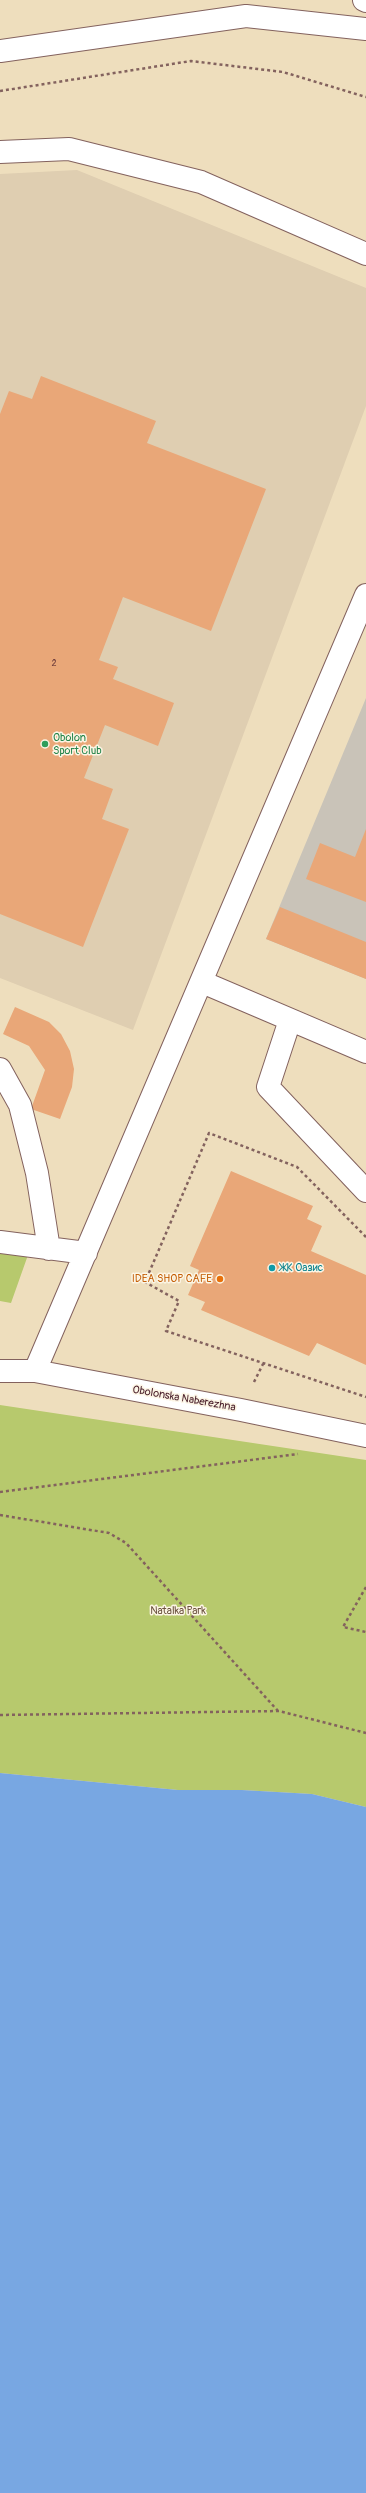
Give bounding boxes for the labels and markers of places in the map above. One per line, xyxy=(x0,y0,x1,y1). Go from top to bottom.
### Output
place label: Obolon Sport Club xyxy=(53,731,102,757)
marker: Obolon Sport Club xyxy=(40,739,50,749)
place label: ЖК Оазис xyxy=(280,1261,323,1275)
marker: ЖК Оазис xyxy=(267,1263,277,1273)
place label: IDEA SHOP CAFE xyxy=(132,1272,212,1286)
marker: IDEA SHOP CAFE xyxy=(215,1274,225,1284)

